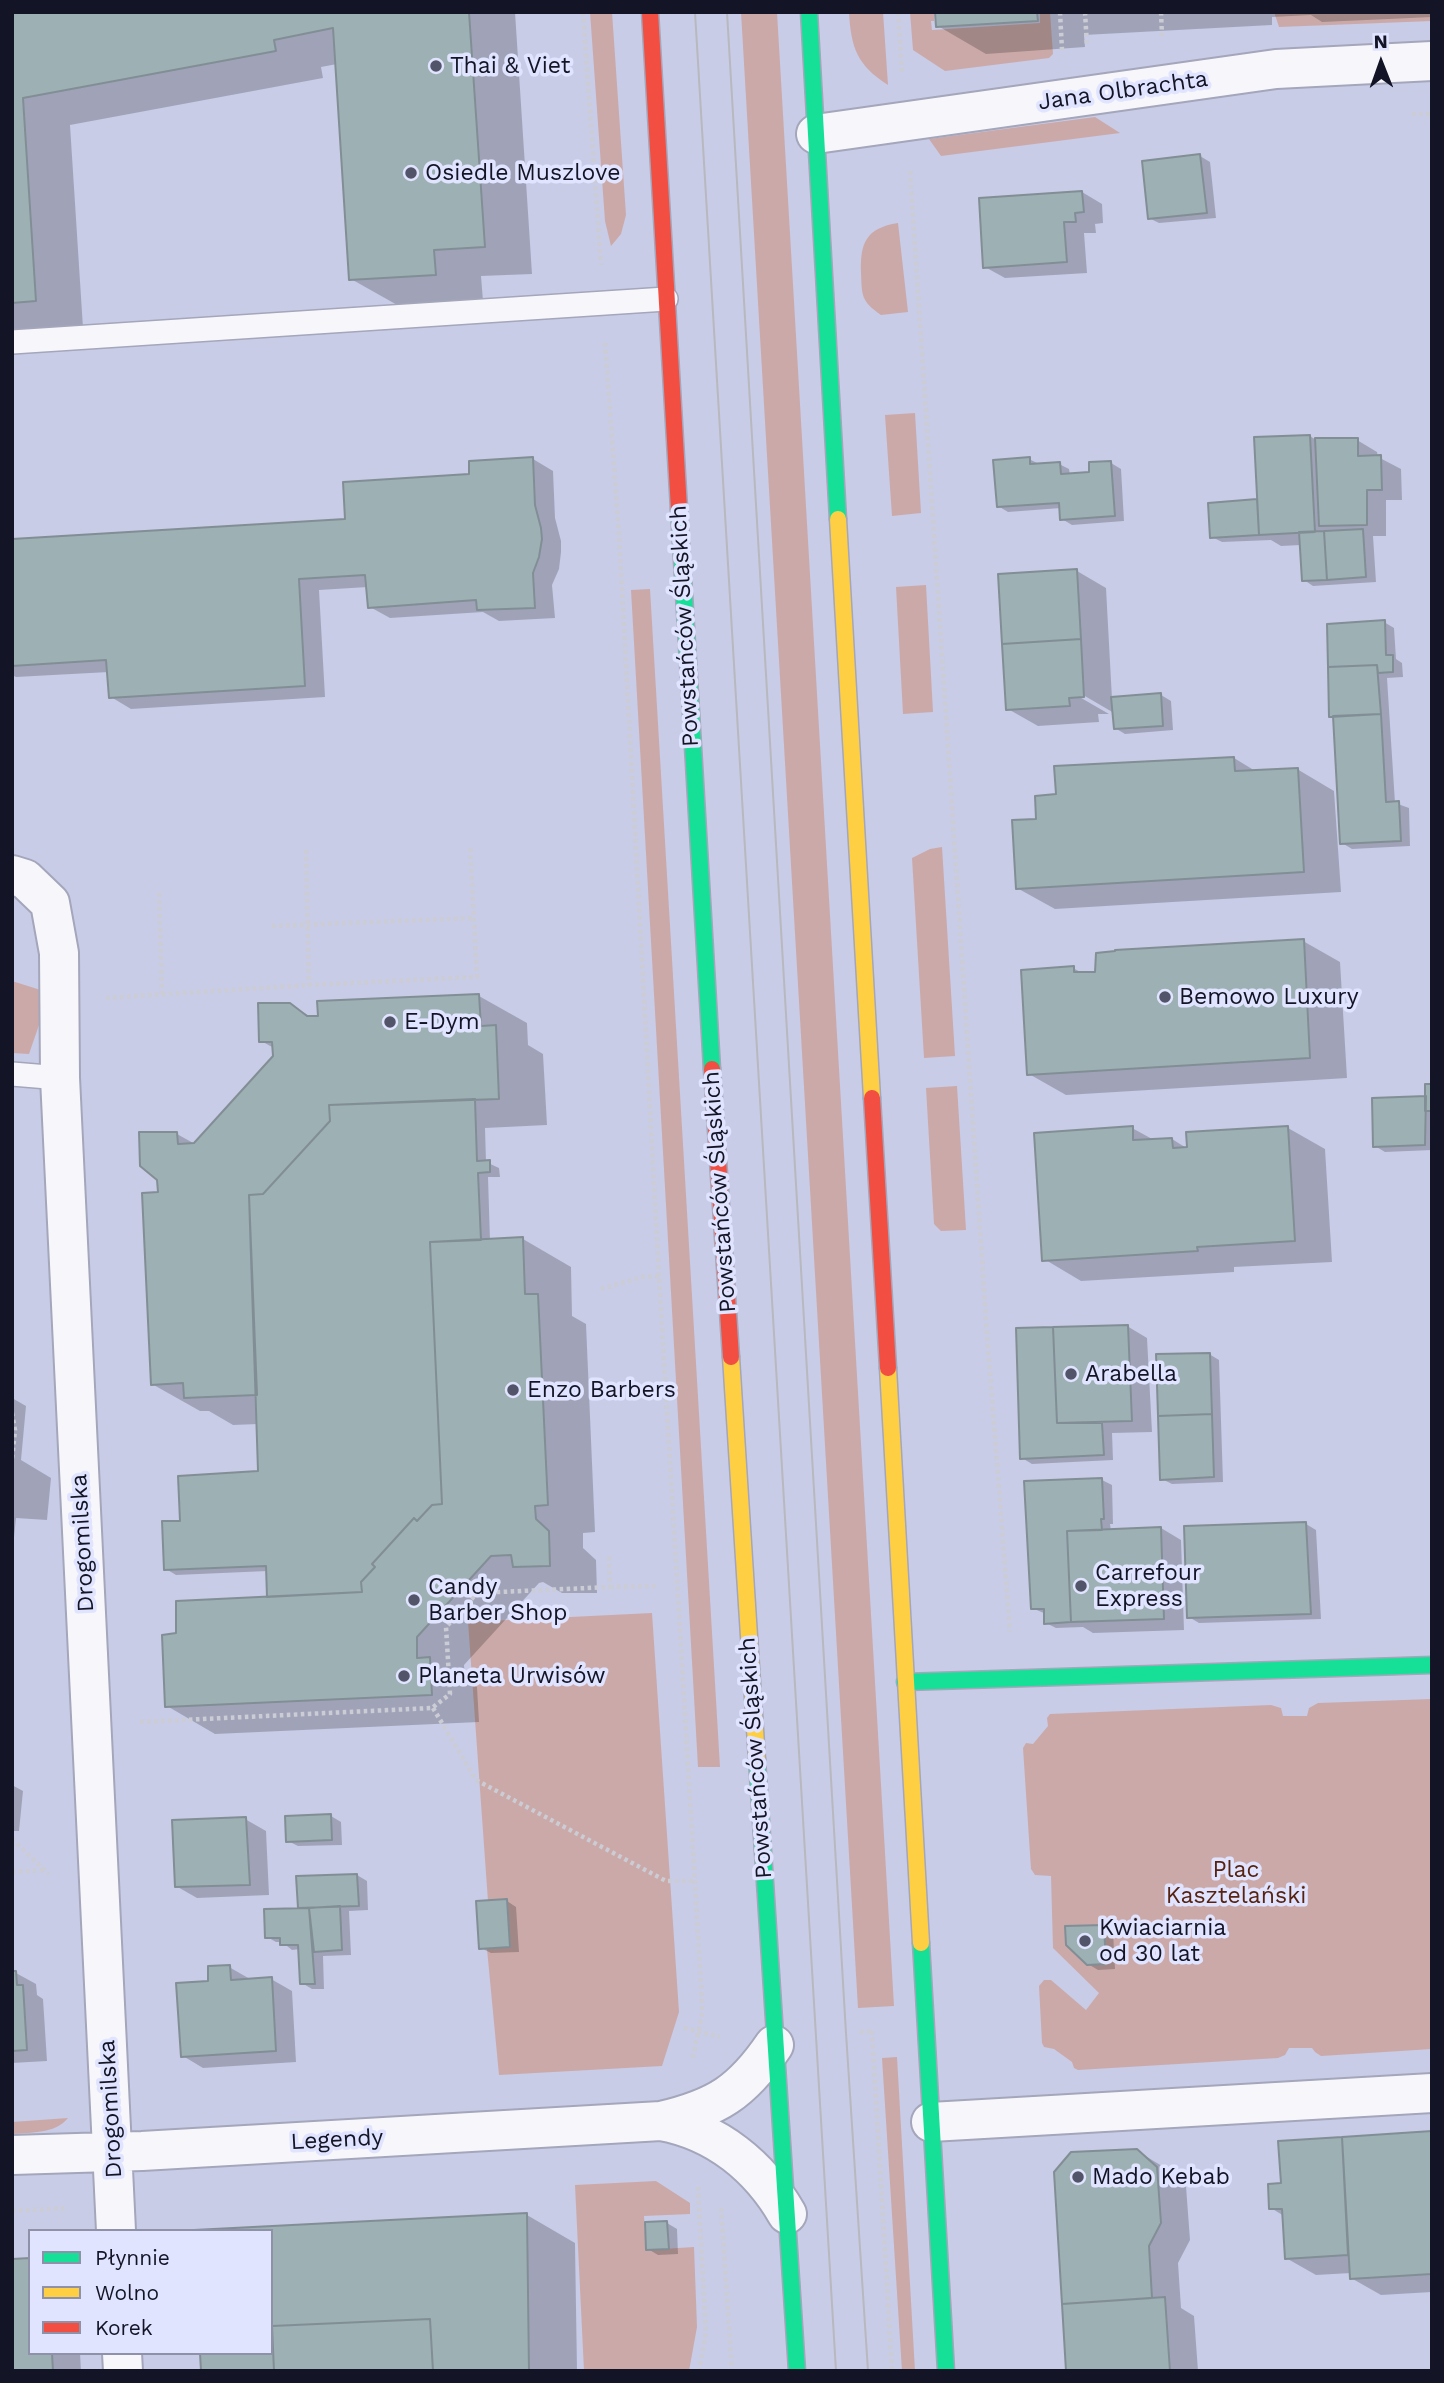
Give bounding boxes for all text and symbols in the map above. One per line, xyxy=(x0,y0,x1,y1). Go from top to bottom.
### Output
north arrow xyxy=(1346,28,1416,98)
text: N xyxy=(1373,30,1388,53)
place label: Thai & Viet xyxy=(450,52,570,80)
marker: Thai & Viet xyxy=(428,58,444,74)
street label: Jana Olbrachta xyxy=(1036,65,1210,117)
place label: Osiedle Muszlove xyxy=(425,159,620,187)
marker: Osiedle Muszlove xyxy=(403,165,419,181)
street label: Powstańców Śląskich xyxy=(665,505,705,747)
place label: Bemowo Luxury xyxy=(1179,983,1359,1011)
marker: Bemowo Luxury xyxy=(1157,989,1173,1005)
place label: E-Dym xyxy=(404,1008,480,1036)
marker: E-Dym xyxy=(382,1014,398,1030)
street label: Powstańców Śląskich xyxy=(698,1070,742,1314)
place label: Arabella xyxy=(1085,1360,1177,1388)
marker: Arabella xyxy=(1063,1366,1079,1382)
place label: Enzo Barbers xyxy=(527,1376,676,1404)
marker: Enzo Barbers xyxy=(505,1382,521,1398)
street label: Drogomilska xyxy=(66,1473,100,1613)
place label: Carrefour Express xyxy=(1095,1559,1201,1613)
place label: Candy Barber Shop xyxy=(428,1573,568,1627)
marker: Carrefour Express xyxy=(1073,1578,1089,1594)
marker: Candy Barber Shop xyxy=(406,1592,422,1608)
street label: Powstańców Śląskich xyxy=(734,1636,778,1880)
place label: Planeta Urwisów xyxy=(418,1662,605,1690)
marker: Planeta Urwisów xyxy=(396,1668,412,1684)
park label: Plac Kasztelański xyxy=(1166,1856,1306,1910)
place label: Kwiaciarnia od 30 lat xyxy=(1099,1914,1226,1968)
marker: Kwiaciarnia od 30 lat xyxy=(1077,1933,1093,1949)
street label: Drogomilska xyxy=(94,2039,128,2179)
street label: Legendy xyxy=(290,2124,384,2156)
place label: Mado Kebab xyxy=(1092,2163,1230,2191)
marker: Mado Kebab xyxy=(1070,2169,1086,2185)
legend xyxy=(28,2229,273,2355)
text: Płynnie xyxy=(95,2245,170,2270)
text: Wolno xyxy=(95,2280,159,2305)
text: Korek xyxy=(95,2315,153,2340)

